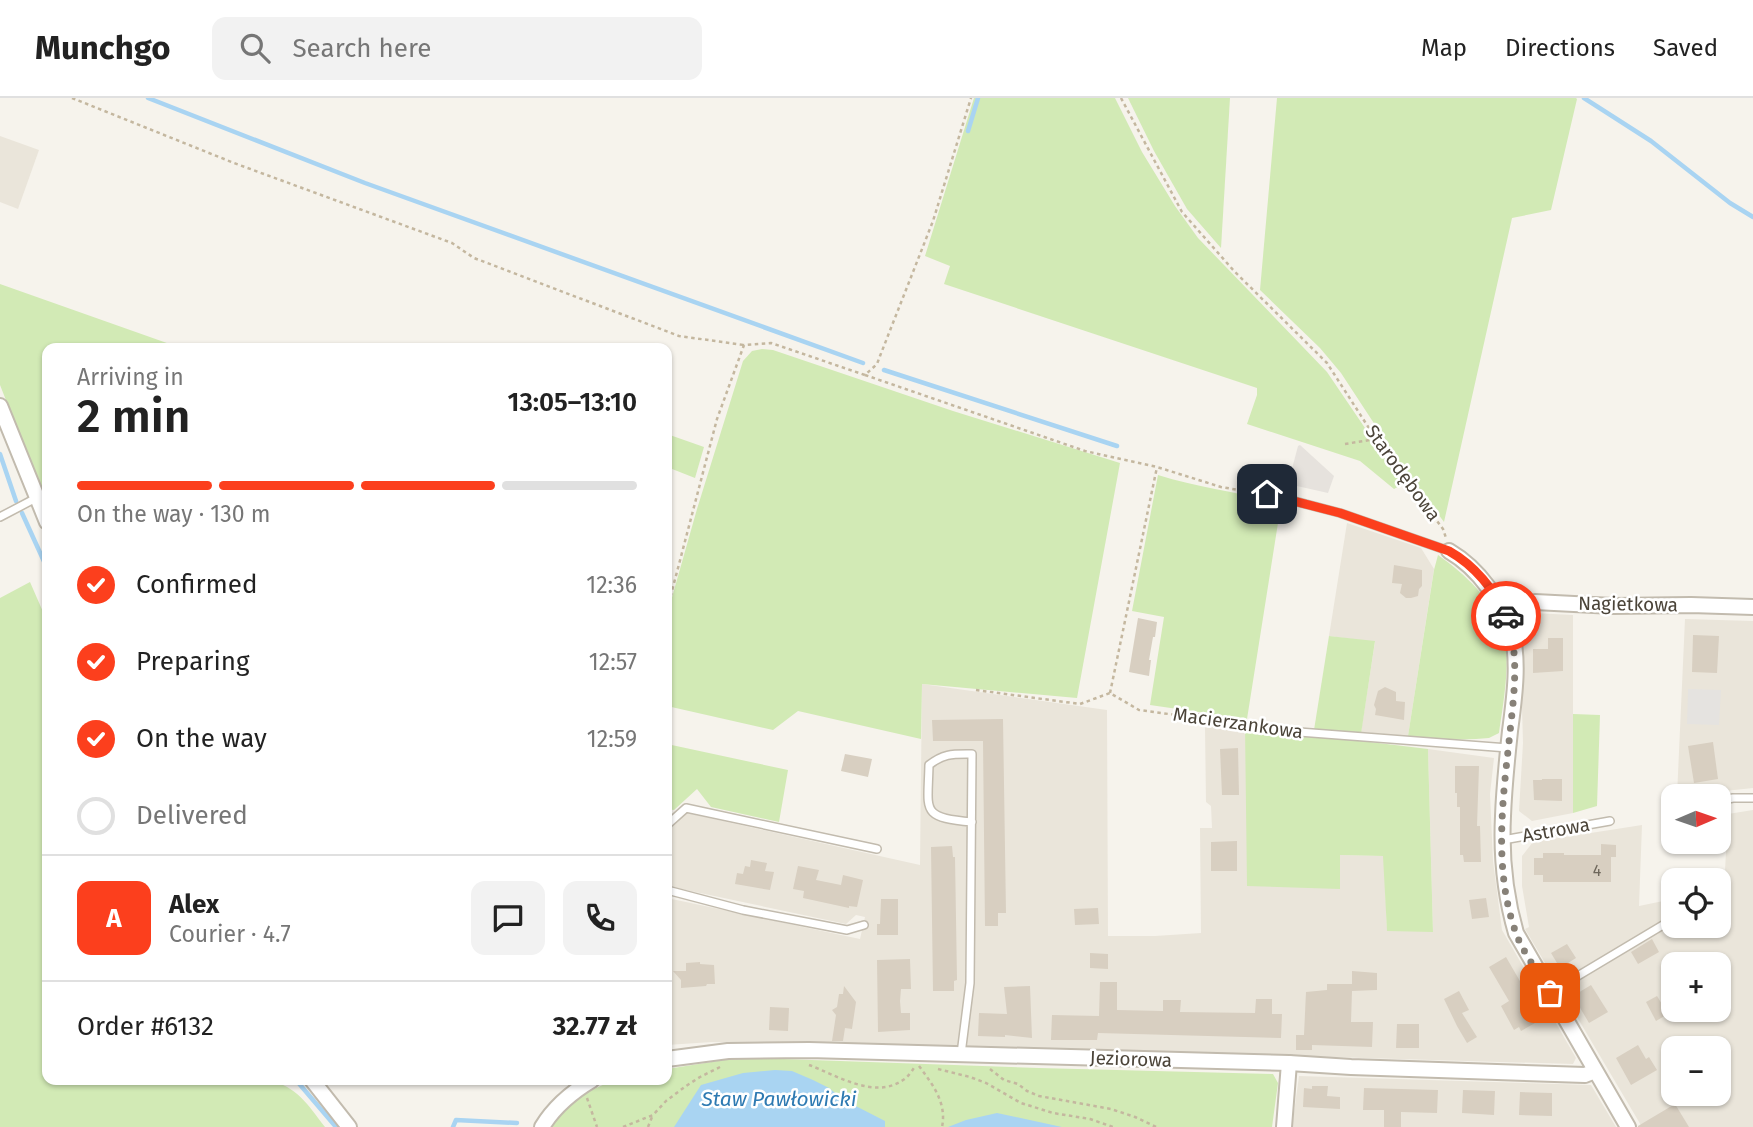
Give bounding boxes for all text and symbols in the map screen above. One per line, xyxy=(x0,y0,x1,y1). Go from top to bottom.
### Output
search box xyxy=(212,17,702,80)
text: Munchgo xyxy=(35,28,170,68)
icon: search xyxy=(236,29,274,67)
text: Search here xyxy=(292,33,431,64)
text: Map xyxy=(1421,34,1467,62)
text: Directions xyxy=(1505,34,1615,62)
text: Saved xyxy=(1653,34,1718,62)
text: Arriving in xyxy=(77,363,184,391)
text: 13:05–13:10 xyxy=(508,387,637,418)
text: 2 min xyxy=(77,389,190,444)
street label: Starodębowa xyxy=(1360,420,1446,526)
pin xyxy=(1237,464,1297,524)
icon: home xyxy=(1248,475,1286,513)
text: On the way · 130 m xyxy=(77,500,270,528)
icon: check xyxy=(77,566,115,604)
text: Confirmed xyxy=(136,569,257,600)
text: 12:36 xyxy=(586,571,637,599)
courier xyxy=(1471,581,1541,651)
street label: Nagietkowa xyxy=(1578,592,1678,616)
icon: car xyxy=(1487,597,1525,635)
icon: check xyxy=(77,643,115,681)
text: Preparing xyxy=(136,646,249,677)
text: 12:57 xyxy=(589,648,637,676)
street label: Macierzankowa xyxy=(1172,703,1304,743)
icon: check xyxy=(77,720,115,758)
text: On the way xyxy=(136,723,267,754)
text: 12:59 xyxy=(587,725,637,753)
north arrow xyxy=(1661,784,1731,854)
map controls xyxy=(1661,784,1731,1106)
text: Delivered xyxy=(136,800,248,831)
street label: Astrowa xyxy=(1520,813,1592,847)
house number: 4 xyxy=(1593,861,1602,880)
button: locate xyxy=(1661,868,1731,938)
button: chat xyxy=(471,881,545,955)
button: phone xyxy=(563,881,637,955)
text: Alex xyxy=(169,889,219,920)
text: A xyxy=(106,903,122,934)
text: Courier · 4.7 xyxy=(169,920,291,948)
button: + xyxy=(1661,952,1731,1022)
pin xyxy=(1520,963,1580,1023)
icon: bag xyxy=(1531,974,1569,1012)
text: Order #6132 xyxy=(77,1011,214,1042)
text: 32.77 zł xyxy=(553,1011,637,1042)
button: − xyxy=(1661,1036,1731,1106)
street label: Jeziorowa xyxy=(1089,1046,1173,1072)
water label: Staw Pawłowicki xyxy=(700,1086,857,1112)

